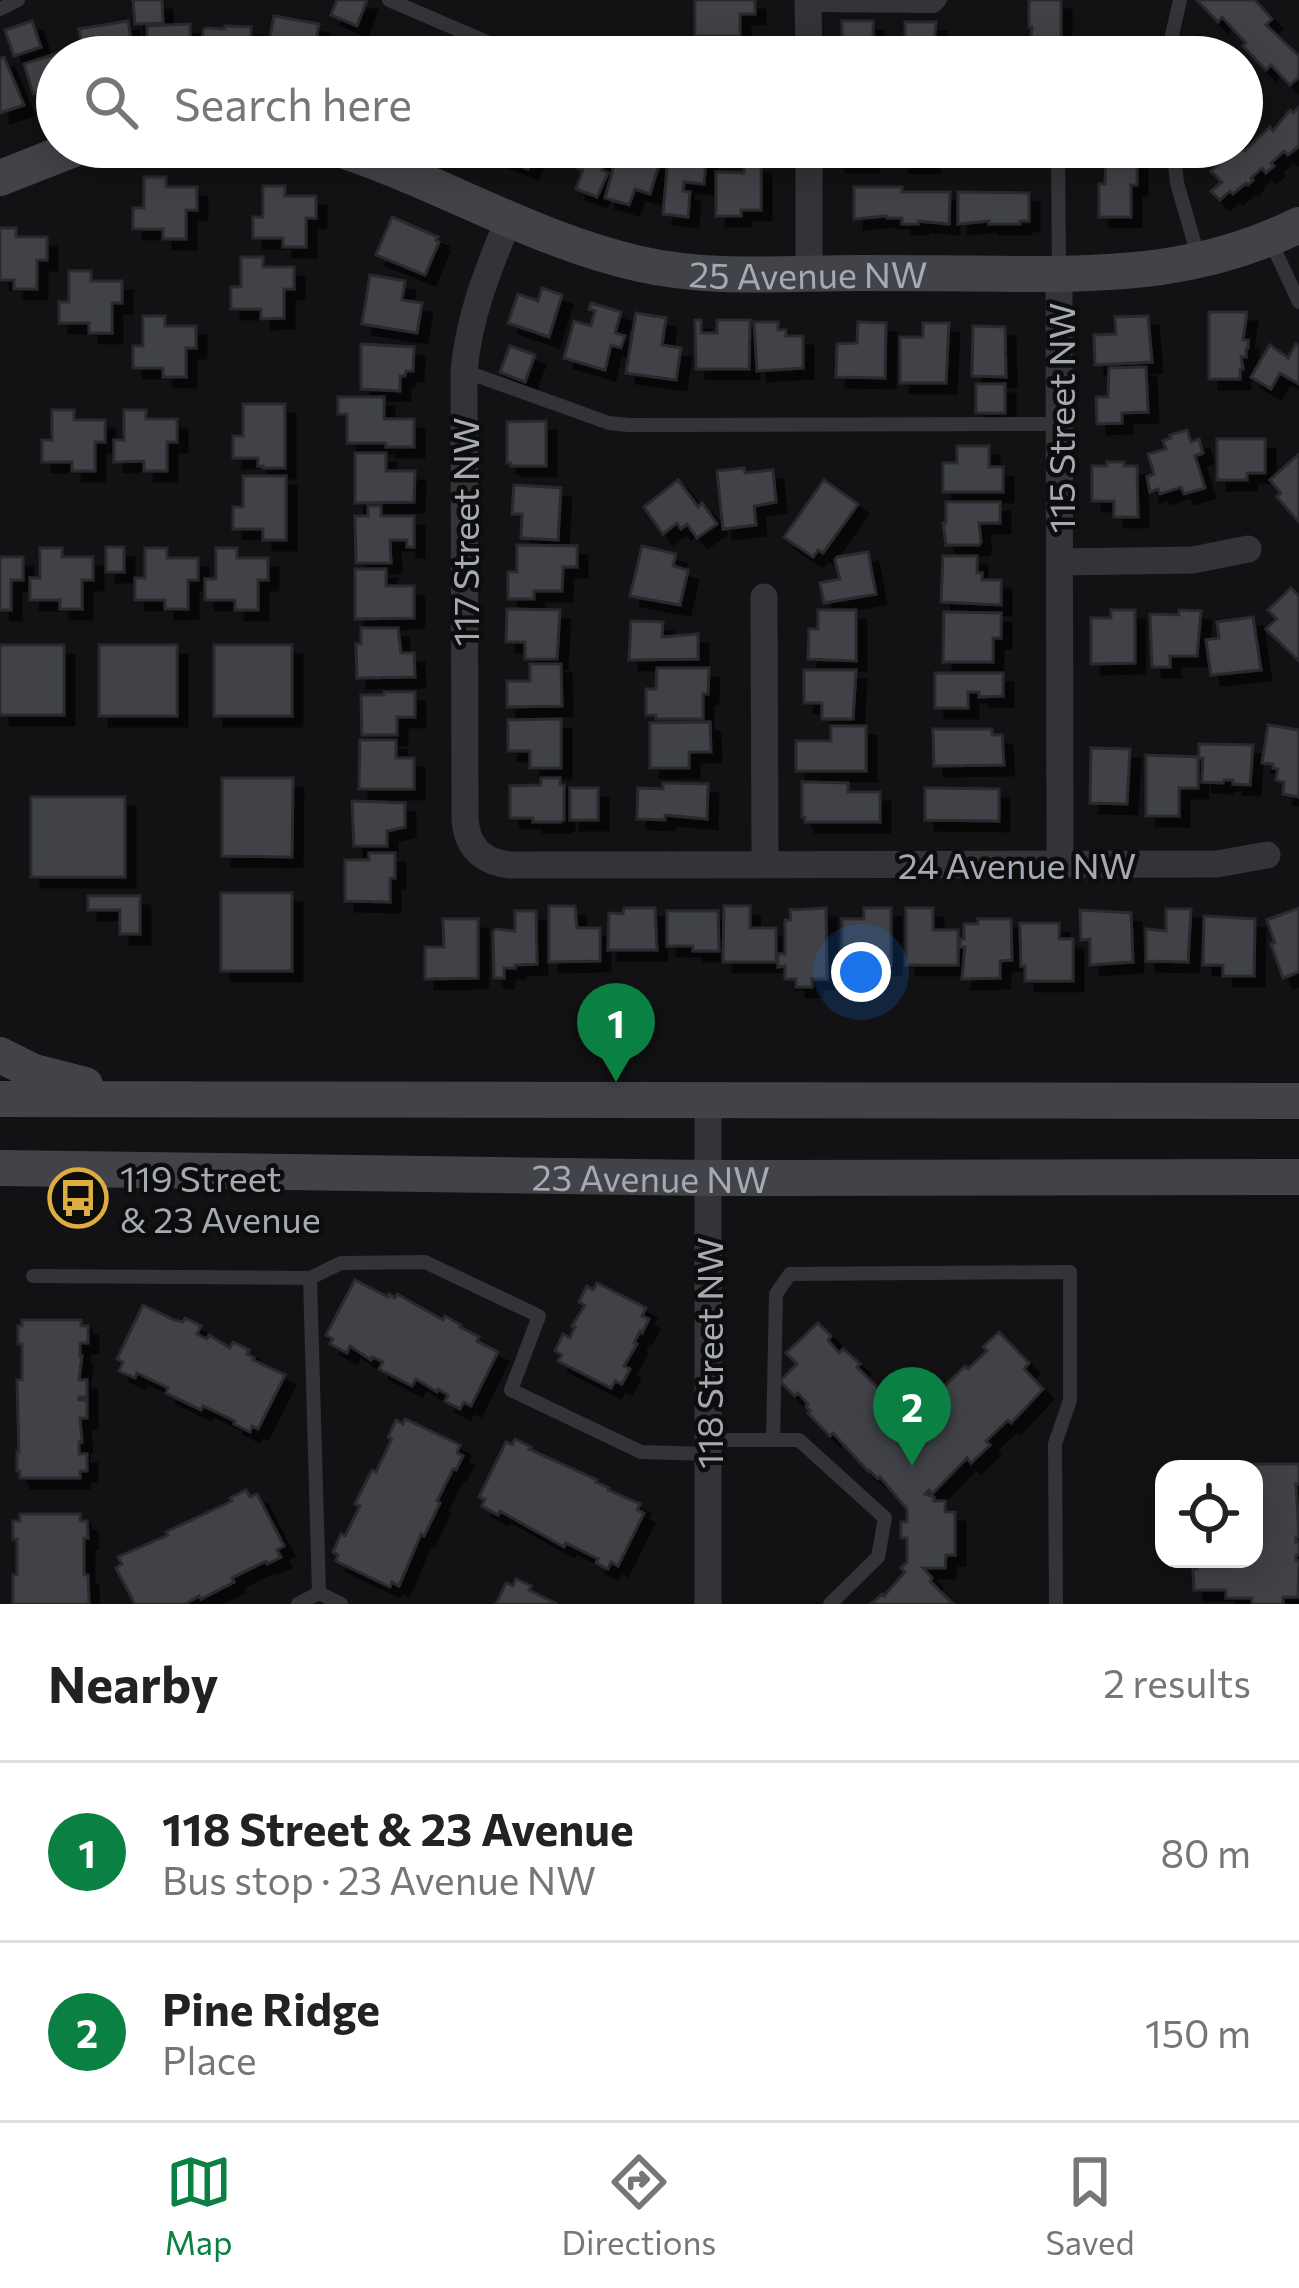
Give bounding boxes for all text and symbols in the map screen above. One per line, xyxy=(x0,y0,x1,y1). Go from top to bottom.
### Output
search box xyxy=(36,36,1263,168)
icon: search xyxy=(78,69,144,135)
text: Search here xyxy=(174,75,412,130)
street label: 25 Avenue NW xyxy=(687,250,928,297)
street label: 115 Street NW xyxy=(1038,303,1082,533)
street label: 117 Street NW xyxy=(442,417,486,647)
street label: 24 Avenue NW xyxy=(898,842,1136,886)
your location xyxy=(831,942,891,1002)
pin: 1 xyxy=(577,983,655,1082)
street label: 23 Avenue NW xyxy=(531,1154,770,1200)
place label: 119 Street & 23 Avenue xyxy=(120,1155,321,1240)
bus stop icon: 119 Street & 23 Avenue xyxy=(47,1167,109,1229)
street label: 118 Street NW xyxy=(686,1237,730,1469)
pin: 2 xyxy=(873,1367,951,1466)
map controls xyxy=(1155,1460,1263,1568)
button: locate xyxy=(1155,1460,1263,1568)
text: Nearby xyxy=(48,1651,218,1714)
text: 2 results xyxy=(1103,1658,1251,1706)
text: 118 Street & 23 Avenue xyxy=(162,1800,634,1855)
text: 1 xyxy=(78,1828,96,1876)
text: 80 m xyxy=(1160,1828,1251,1876)
text: Bus stop · 23 Avenue NW xyxy=(162,1855,596,1903)
text: Pine Ridge xyxy=(162,1980,380,2035)
text: 2 xyxy=(76,2008,98,2056)
text: 150 m xyxy=(1145,2008,1251,2056)
text: Place xyxy=(162,2035,257,2083)
tab: Map xyxy=(165,2149,233,2262)
tab: Directions xyxy=(562,2149,716,2262)
tab: Saved xyxy=(1045,2149,1134,2262)

